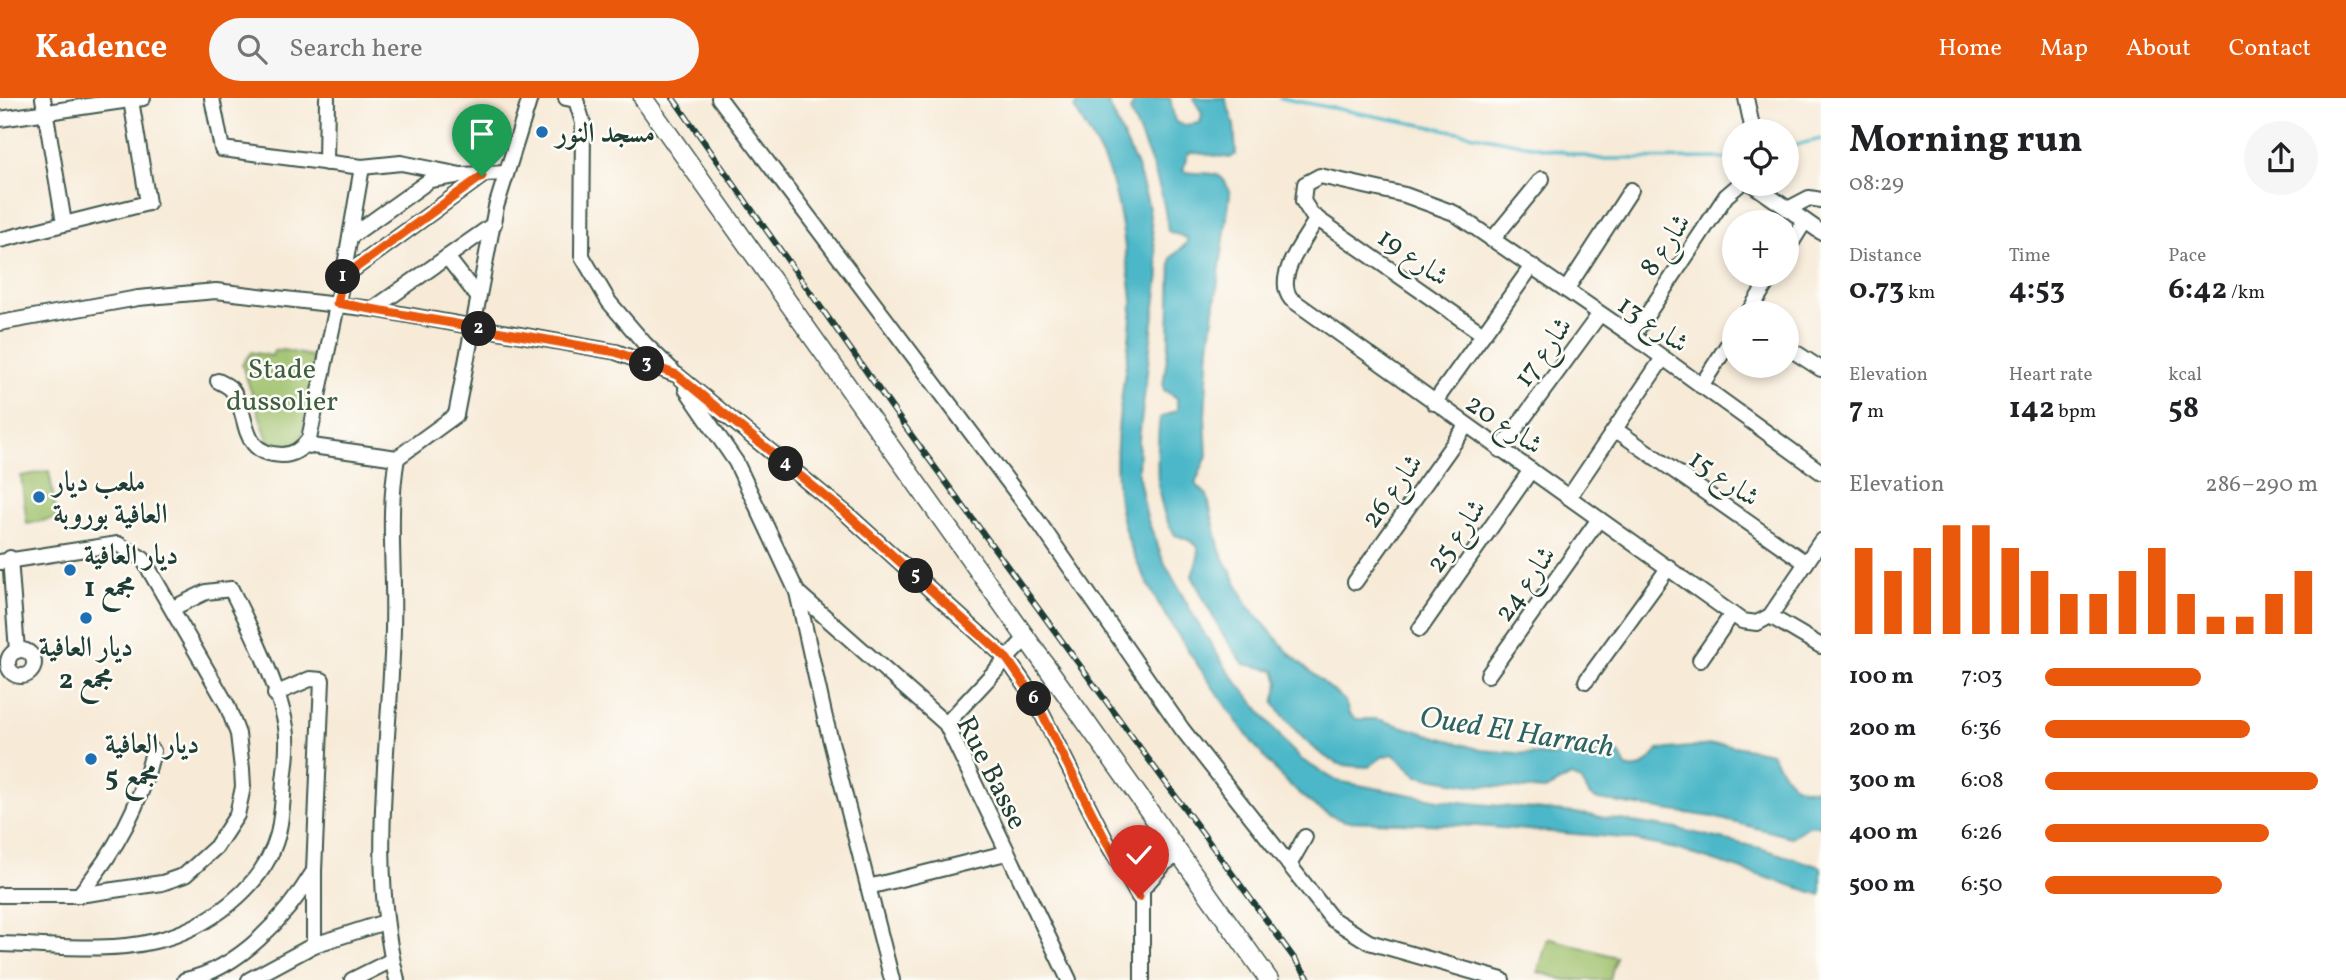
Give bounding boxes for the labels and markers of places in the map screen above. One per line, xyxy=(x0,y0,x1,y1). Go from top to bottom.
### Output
pin xyxy=(452,104,512,176)
place label: مسجد النور xyxy=(553,115,655,154)
marker: مسجد النور xyxy=(534,124,550,140)
pin: 1 xyxy=(326,260,360,294)
pin: 2 xyxy=(462,312,496,346)
pin: 3 xyxy=(630,346,664,382)
pin: 4 xyxy=(768,446,804,482)
place label: ملعب ديار العافية بوروبة xyxy=(50,464,168,535)
marker: ملعب ديار العافية بوروبة xyxy=(31,489,47,505)
place label: ديار العافية مجمع 1 xyxy=(84,537,178,613)
pin: 5 xyxy=(898,559,934,594)
marker: ديار العافية مجمع 1 xyxy=(62,562,78,578)
marker: ديار العافية مجمع 2 xyxy=(78,610,94,626)
place label: ديار العافية مجمع 2 xyxy=(39,629,133,705)
pin: 6 xyxy=(1016,682,1052,716)
place label: ديار العافية مجمع 5 xyxy=(105,726,199,802)
marker: ديار العافية مجمع 5 xyxy=(83,751,99,767)
pin xyxy=(1109,825,1169,897)

